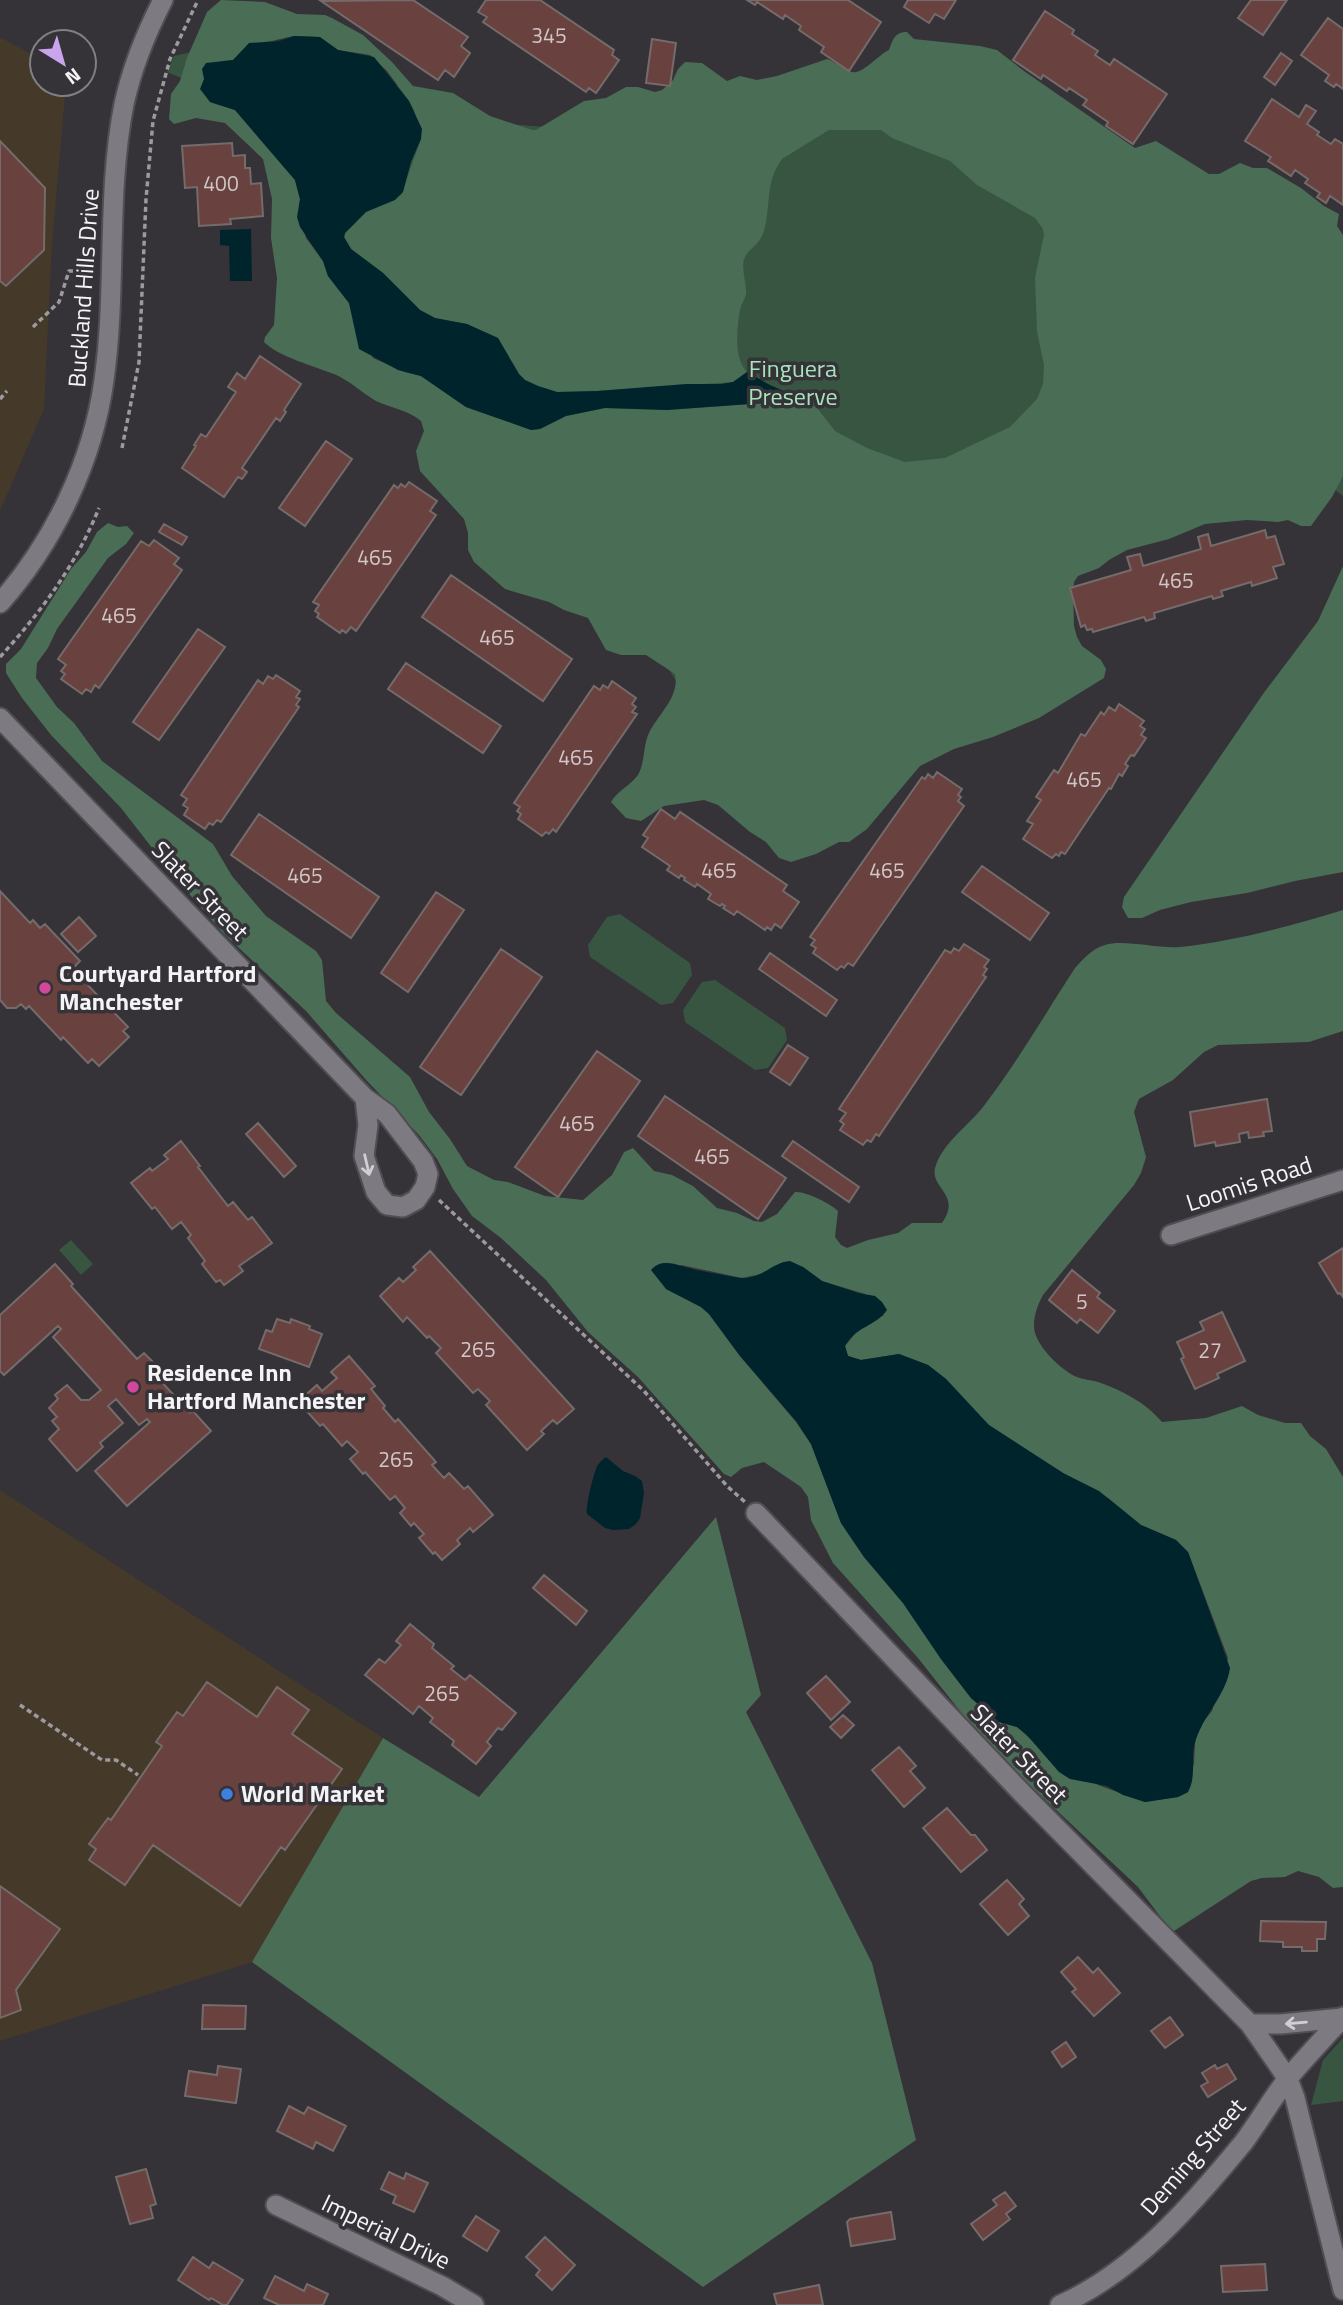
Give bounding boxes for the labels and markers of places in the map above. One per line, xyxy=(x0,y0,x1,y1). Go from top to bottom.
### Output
place label: Courtyard Hartford Manchester xyxy=(59,955,257,1019)
marker: Courtyard Hartford Manchester xyxy=(37,980,53,996)
place label: Residence Inn Hartford Manchester xyxy=(147,1354,365,1418)
marker: Residence Inn Hartford Manchester xyxy=(125,1379,141,1395)
place label: World Market xyxy=(241,1775,385,1811)
marker: World Market xyxy=(219,1786,235,1802)

